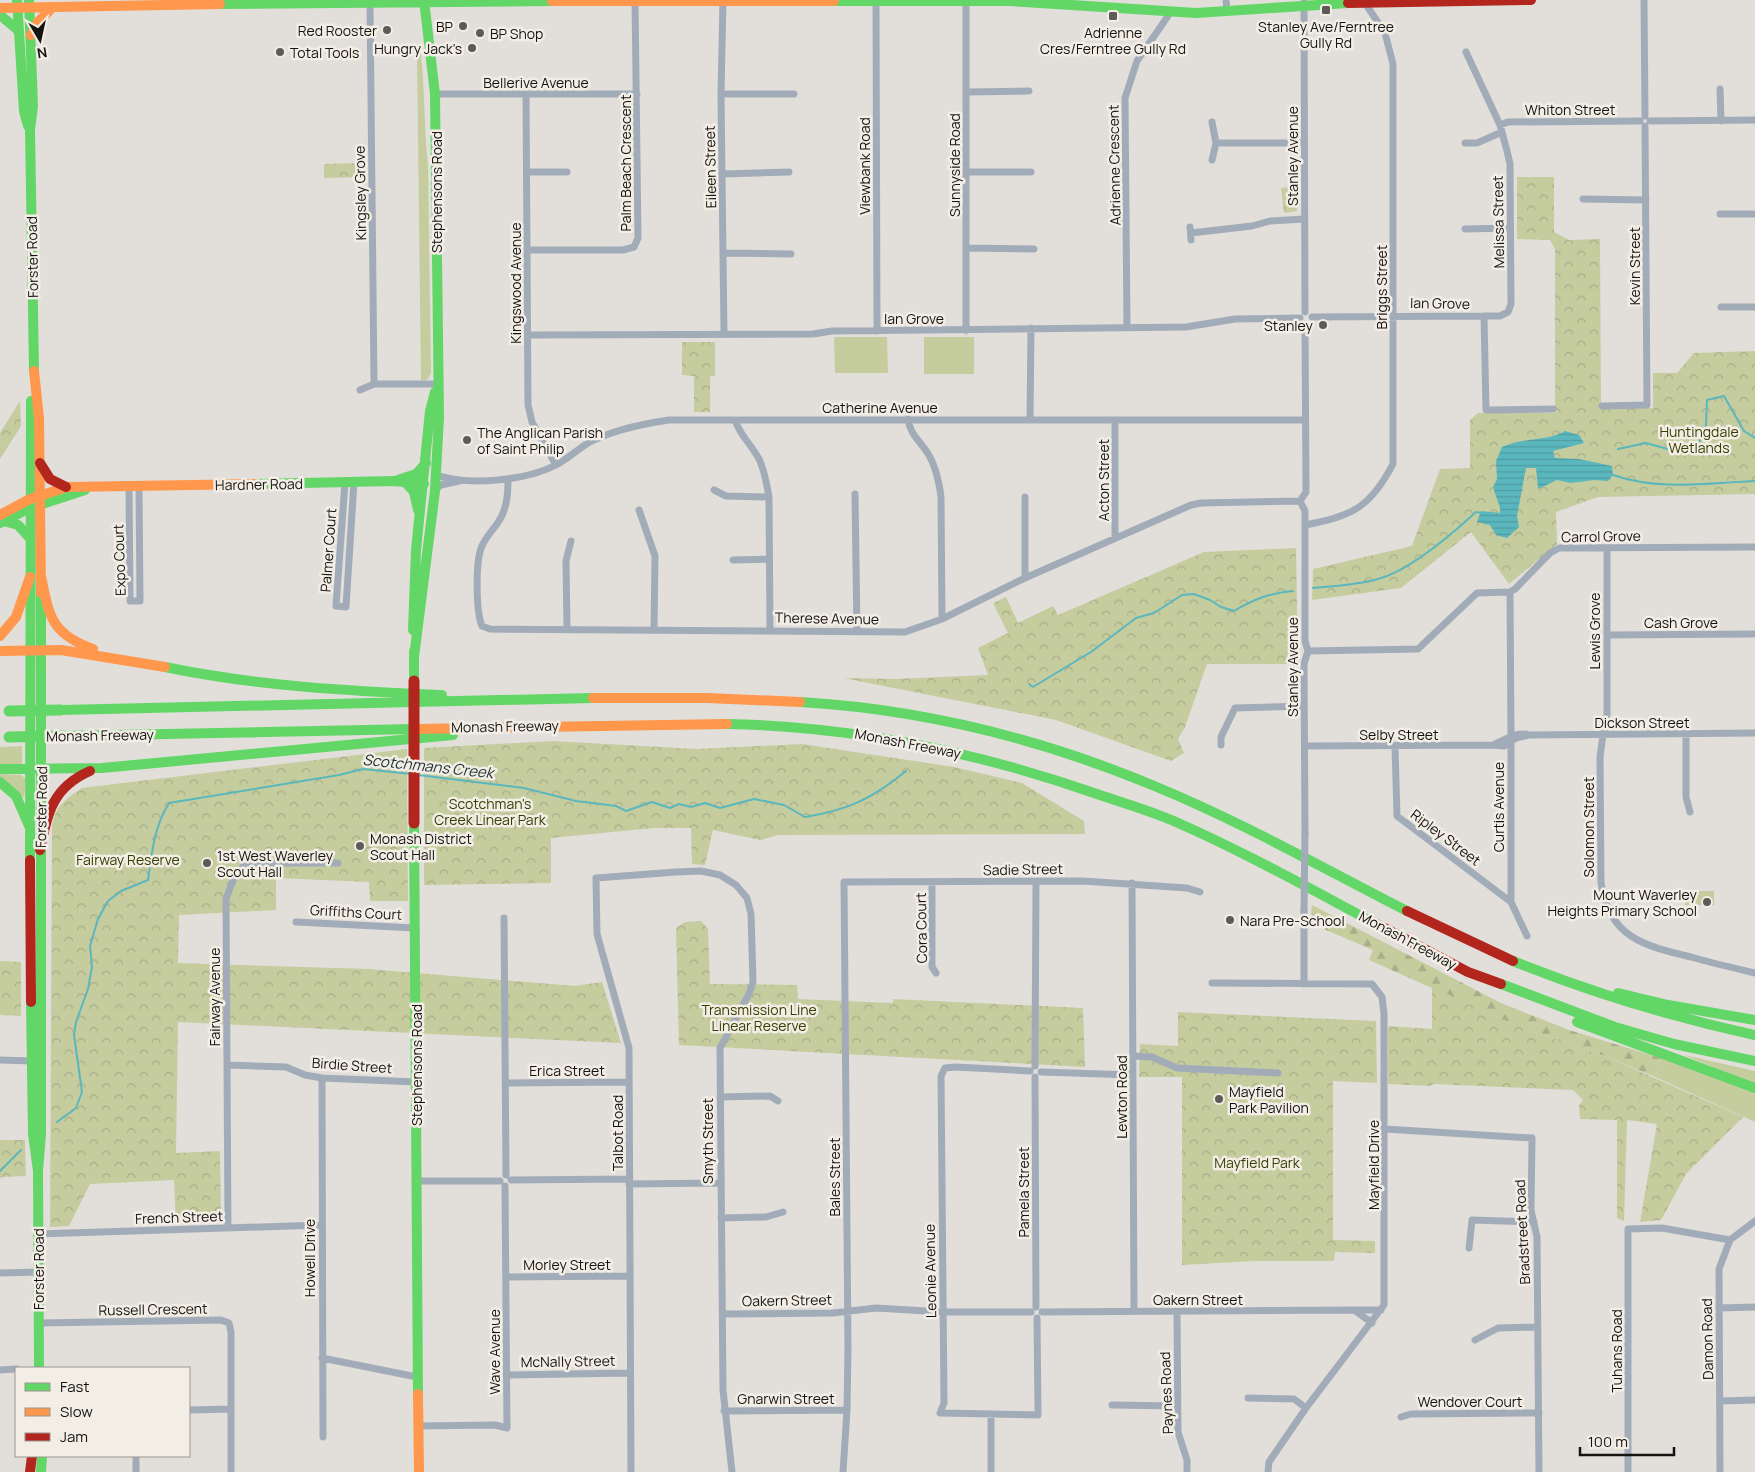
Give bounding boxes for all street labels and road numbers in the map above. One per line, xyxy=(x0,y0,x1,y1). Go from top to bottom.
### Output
street label: Bellerive Avenue xyxy=(483,73,589,92)
street label: Palm Beach Crescent xyxy=(616,94,635,232)
street label: Whiton Street xyxy=(1525,100,1616,119)
street label: Adrienne Crescent xyxy=(1103,104,1125,226)
street label: Stanley Avenue xyxy=(1283,106,1302,206)
street label: Sunnyside Road xyxy=(945,113,964,217)
street label: Viewbank Road xyxy=(855,117,874,215)
street label: Eileen Street xyxy=(700,125,720,209)
street label: Stephensons Road xyxy=(427,131,446,253)
street label: Kingsley Grove xyxy=(350,145,370,241)
street label: Melissa Street xyxy=(1488,175,1508,269)
street label: Forster Road xyxy=(22,216,42,298)
street label: Kingswood Avenue xyxy=(506,222,525,344)
street label: Kevin Street xyxy=(1625,226,1644,305)
street label: Briggs Street xyxy=(1372,244,1391,329)
street label: Ian Grove xyxy=(1410,293,1470,313)
street label: Ian Grove xyxy=(884,309,944,328)
street label: Catherine Avenue xyxy=(822,398,938,417)
street label: Acton Street xyxy=(1094,438,1113,521)
street label: Hardner Road xyxy=(215,474,303,494)
street label: Palmer Court xyxy=(316,507,340,593)
street label: Expo Court xyxy=(108,523,130,596)
street label: Carrol Grove xyxy=(1561,526,1641,546)
street label: Lewis Grove xyxy=(1585,592,1604,670)
street label: Therese Avenue xyxy=(775,608,879,628)
street label: Cash Grove xyxy=(1644,613,1718,632)
street label: Stanley Avenue xyxy=(1283,617,1302,717)
street label: Dickson Street xyxy=(1594,713,1690,732)
street label: Monash Freeway xyxy=(451,716,560,736)
street label: Monash Freeway xyxy=(853,723,963,763)
street label: Monash Freeway xyxy=(46,725,155,745)
street label: Selby Street xyxy=(1359,725,1439,744)
street label: Curtis Avenue xyxy=(1489,762,1508,852)
street label: Forster Road xyxy=(31,766,51,848)
street label: Solomon Street xyxy=(1579,776,1598,877)
street label: Ripley Street xyxy=(1407,804,1485,870)
street label: Sadie Street xyxy=(983,859,1064,879)
street label: Cora Court xyxy=(911,892,931,964)
street label: Griffiths Court xyxy=(309,900,403,924)
street label: Monash Freeway xyxy=(1356,906,1461,974)
street label: Fairway Avenue xyxy=(205,948,224,1046)
street label: Stephensons Road xyxy=(407,1004,426,1126)
street label: Birdie Street xyxy=(311,1053,393,1077)
street label: Lewton Road xyxy=(1112,1055,1131,1139)
street label: Erica Street xyxy=(529,1061,605,1080)
street label: Talbot Road xyxy=(608,1095,627,1171)
street label: Smyth Street xyxy=(698,1098,717,1184)
street label: Mayfield Drive xyxy=(1364,1120,1383,1210)
street label: Bales Street xyxy=(825,1137,844,1217)
street label: Pamela Street xyxy=(1014,1146,1033,1237)
street label: Bradstreet Road xyxy=(1510,1179,1534,1285)
street label: French Street xyxy=(135,1206,224,1228)
street label: Howell Drive xyxy=(300,1219,319,1297)
street label: Leonie Avenue xyxy=(920,1224,940,1318)
street label: Forster Road xyxy=(29,1228,48,1310)
street label: Morley Street xyxy=(523,1255,611,1274)
street label: Oakern Street xyxy=(742,1290,833,1310)
street label: Oakern Street xyxy=(1153,1290,1243,1309)
street label: Damon Road xyxy=(1697,1298,1717,1380)
street label: Russell Crescent xyxy=(98,1299,208,1319)
street label: Wave Avenue xyxy=(485,1309,504,1395)
street label: Tuhans Road xyxy=(1607,1309,1626,1393)
street label: McNally Street xyxy=(520,1351,616,1371)
street label: Paynes Road xyxy=(1155,1351,1177,1435)
street label: Gnarwin Street xyxy=(737,1389,835,1408)
street label: Wendover Court xyxy=(1418,1392,1523,1411)

